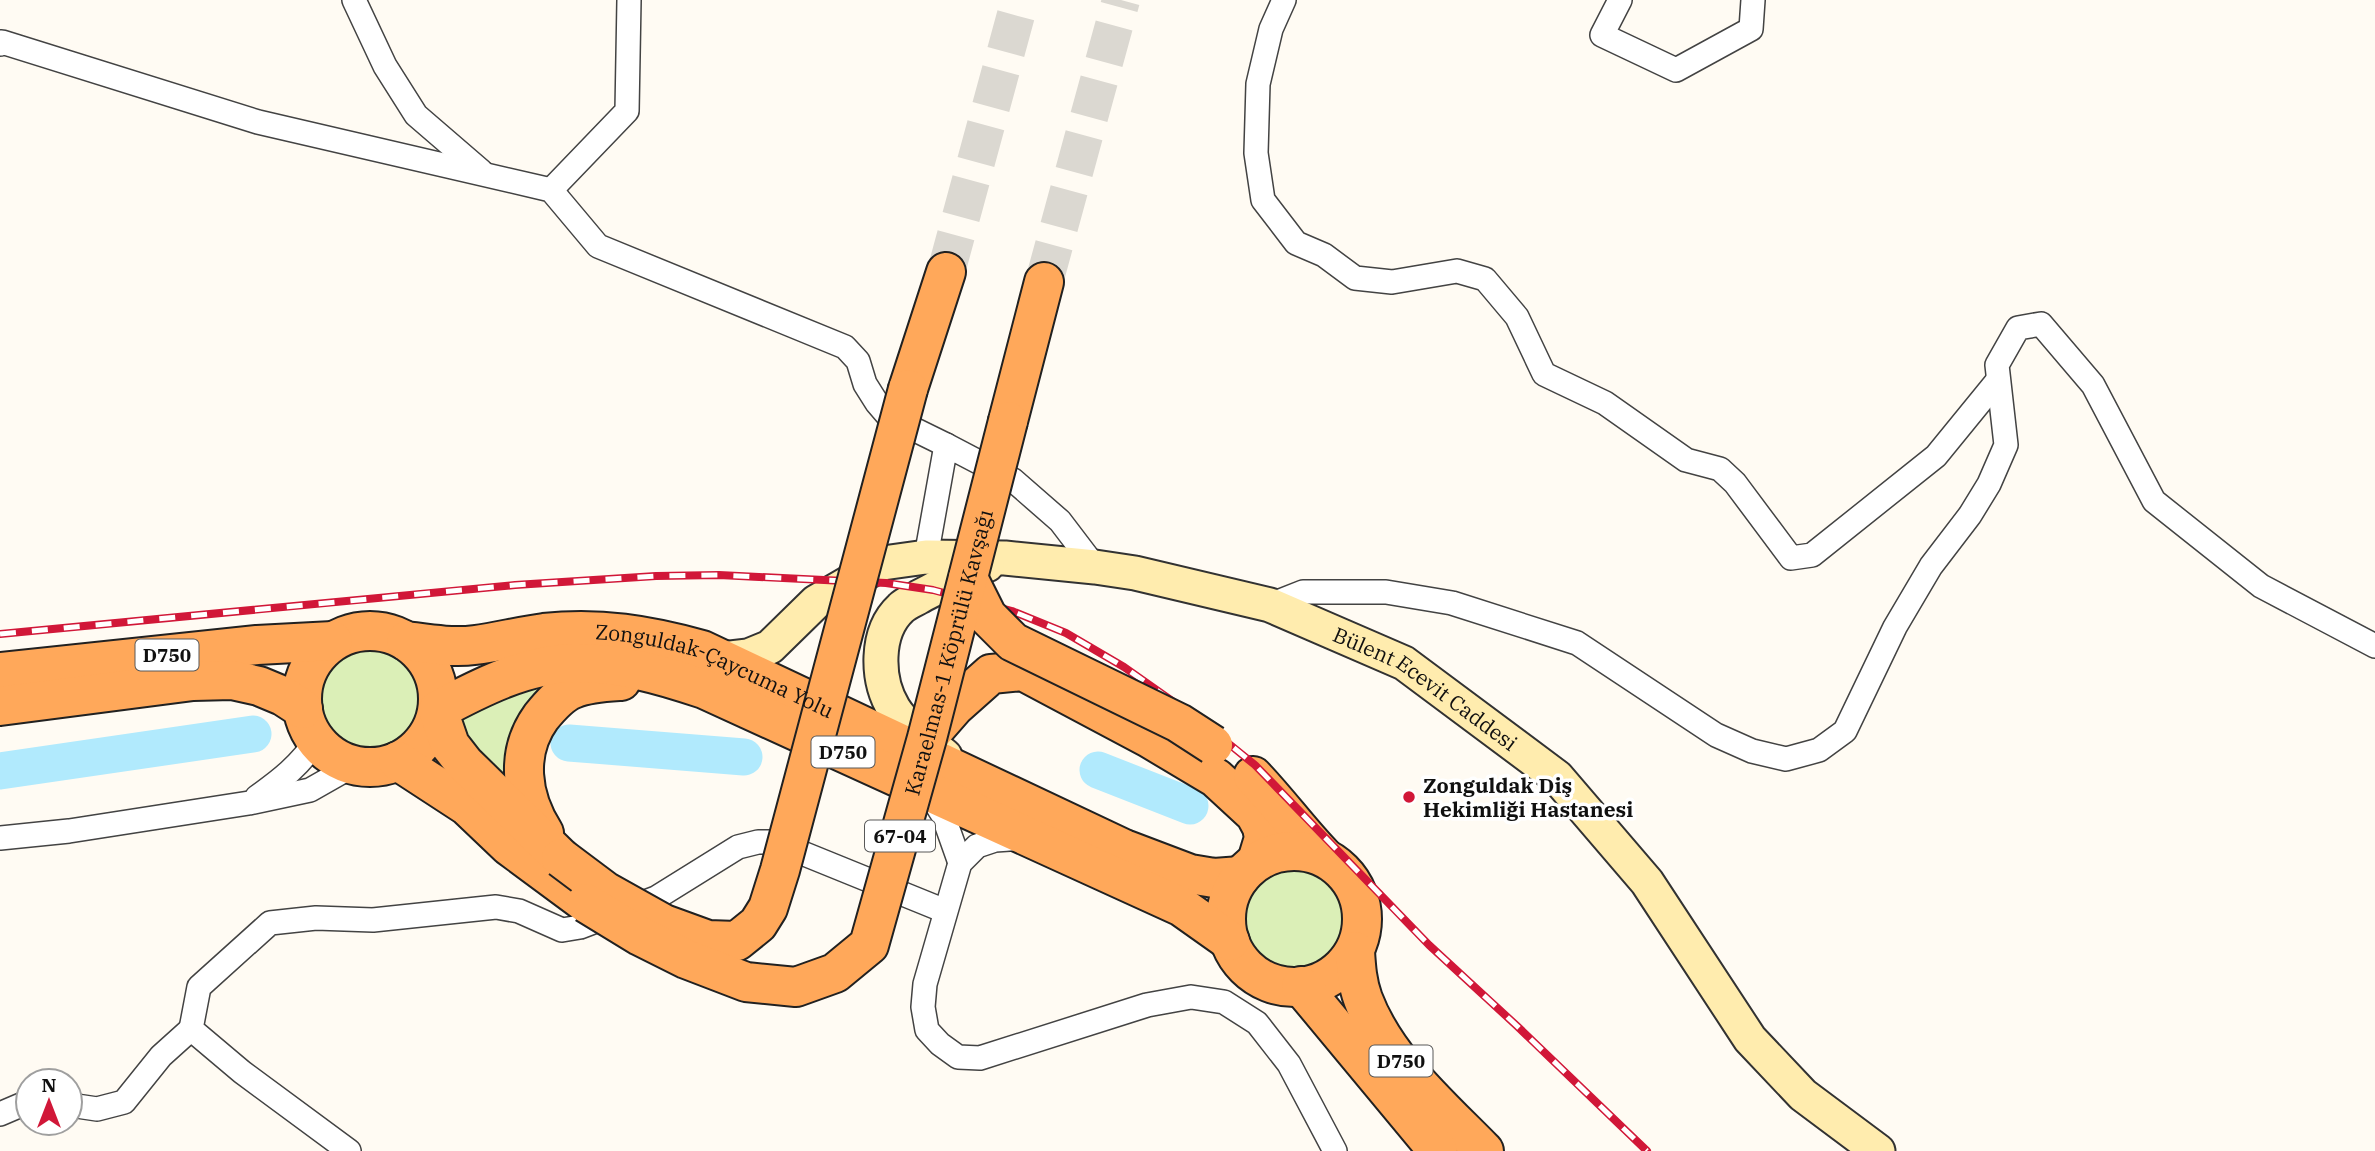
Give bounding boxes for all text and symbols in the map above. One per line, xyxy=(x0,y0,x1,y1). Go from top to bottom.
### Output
street label: Karaelmas-1 Köprülü Kavşağı xyxy=(898,506,999,798)
street label: Zonguldak-Çaycuma Yolu xyxy=(594,617,838,724)
street label: Bülent Ecevit Caddesi xyxy=(1329,620,1523,757)
road number: D750 xyxy=(136,640,198,670)
road number: D750 xyxy=(812,736,874,768)
place label: Zonguldak Diş Hekimliği Hastanesi xyxy=(1423,771,1633,823)
marker: Zonguldak Diş Hekimliği Hastanesi xyxy=(1401,789,1417,805)
road number: 67-04 xyxy=(865,820,935,852)
road number: D750 xyxy=(1370,1046,1432,1077)
north arrow xyxy=(14,1067,84,1137)
text: N xyxy=(41,1073,57,1097)

